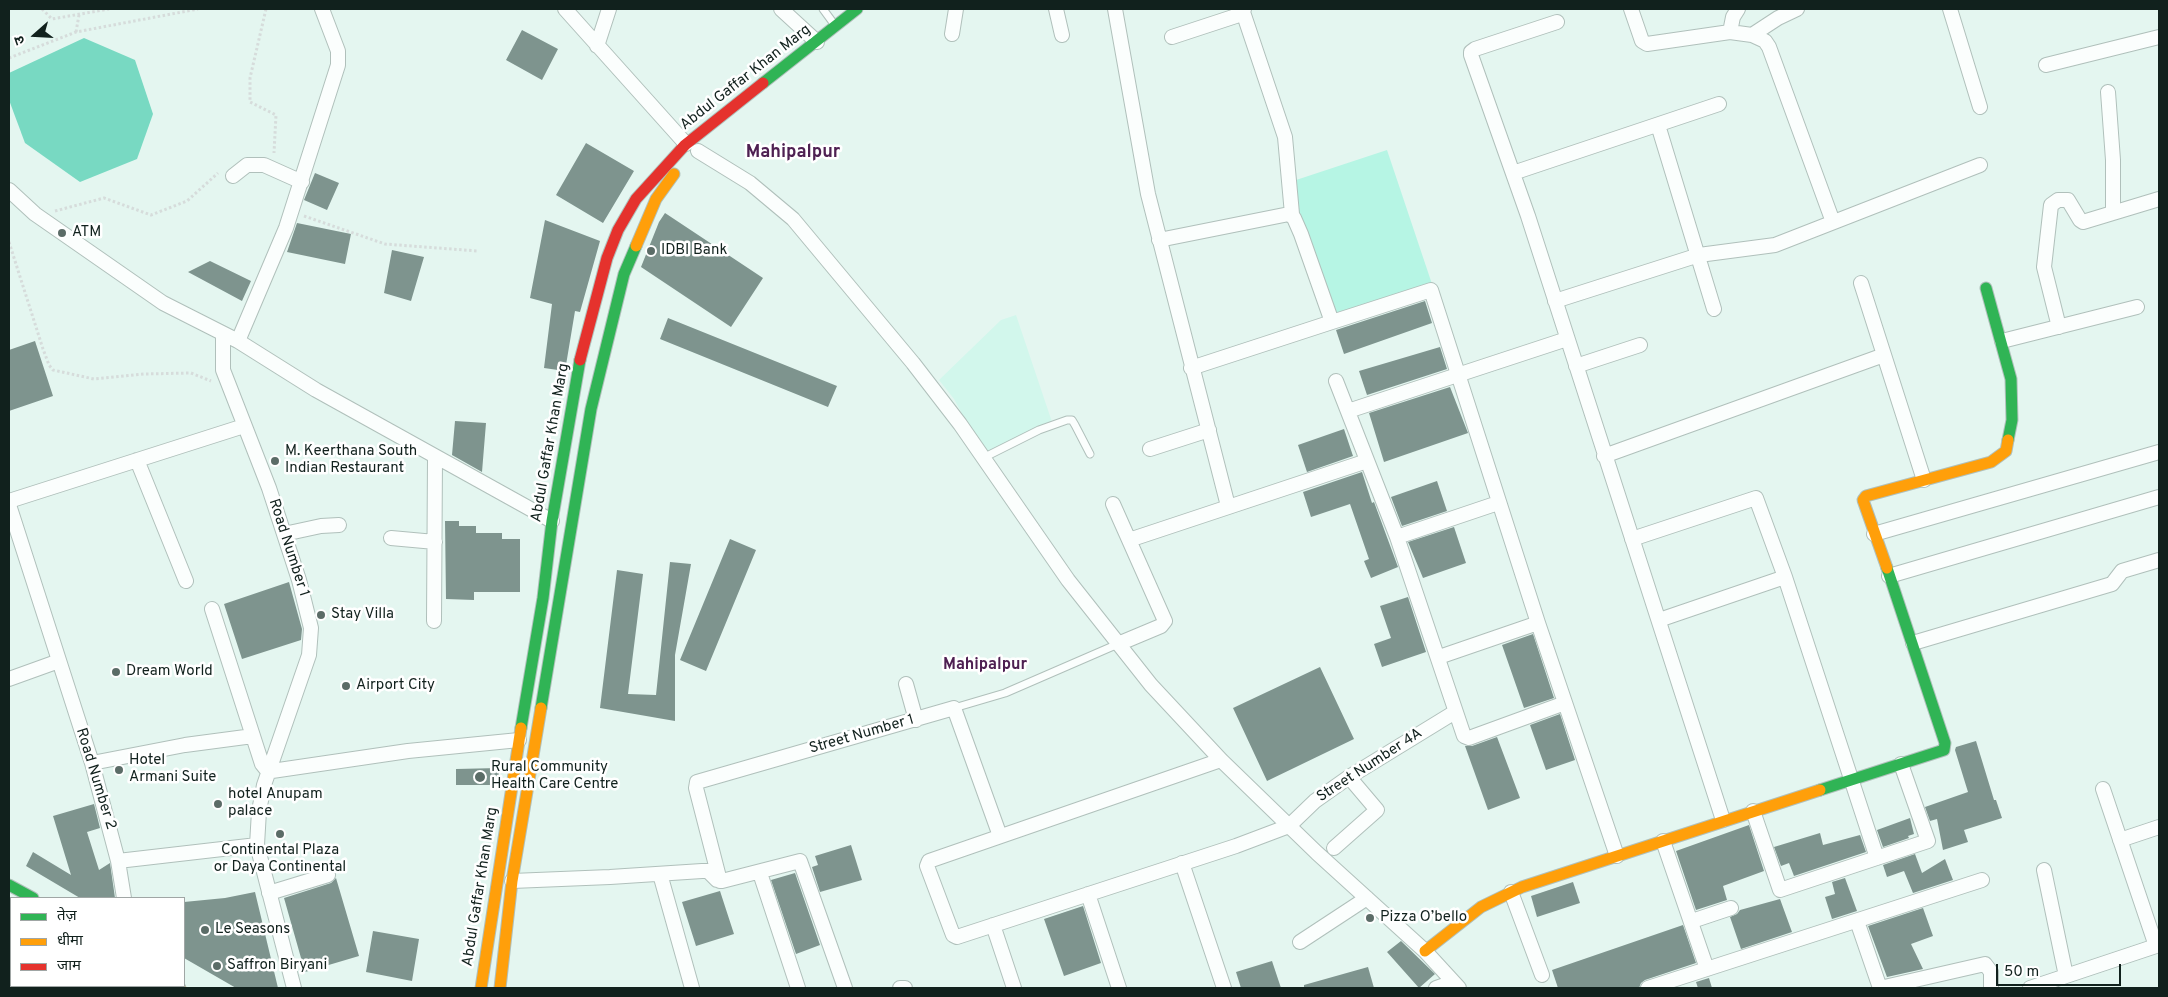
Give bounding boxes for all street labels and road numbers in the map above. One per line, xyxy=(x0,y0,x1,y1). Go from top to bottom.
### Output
street label: Abdul Gaffar Khan Marg xyxy=(677,21,815,135)
street label: Abdul Gaffar Khan Marg xyxy=(528,362,574,524)
street label: Road Number 1 xyxy=(264,497,312,599)
street label: Street Number 1 xyxy=(807,711,917,759)
street label: Street Number 4A xyxy=(1314,725,1426,807)
street label: Road Number 2 xyxy=(71,726,119,832)
street label: Abdul Gaffar Khan Marg xyxy=(460,806,502,968)

